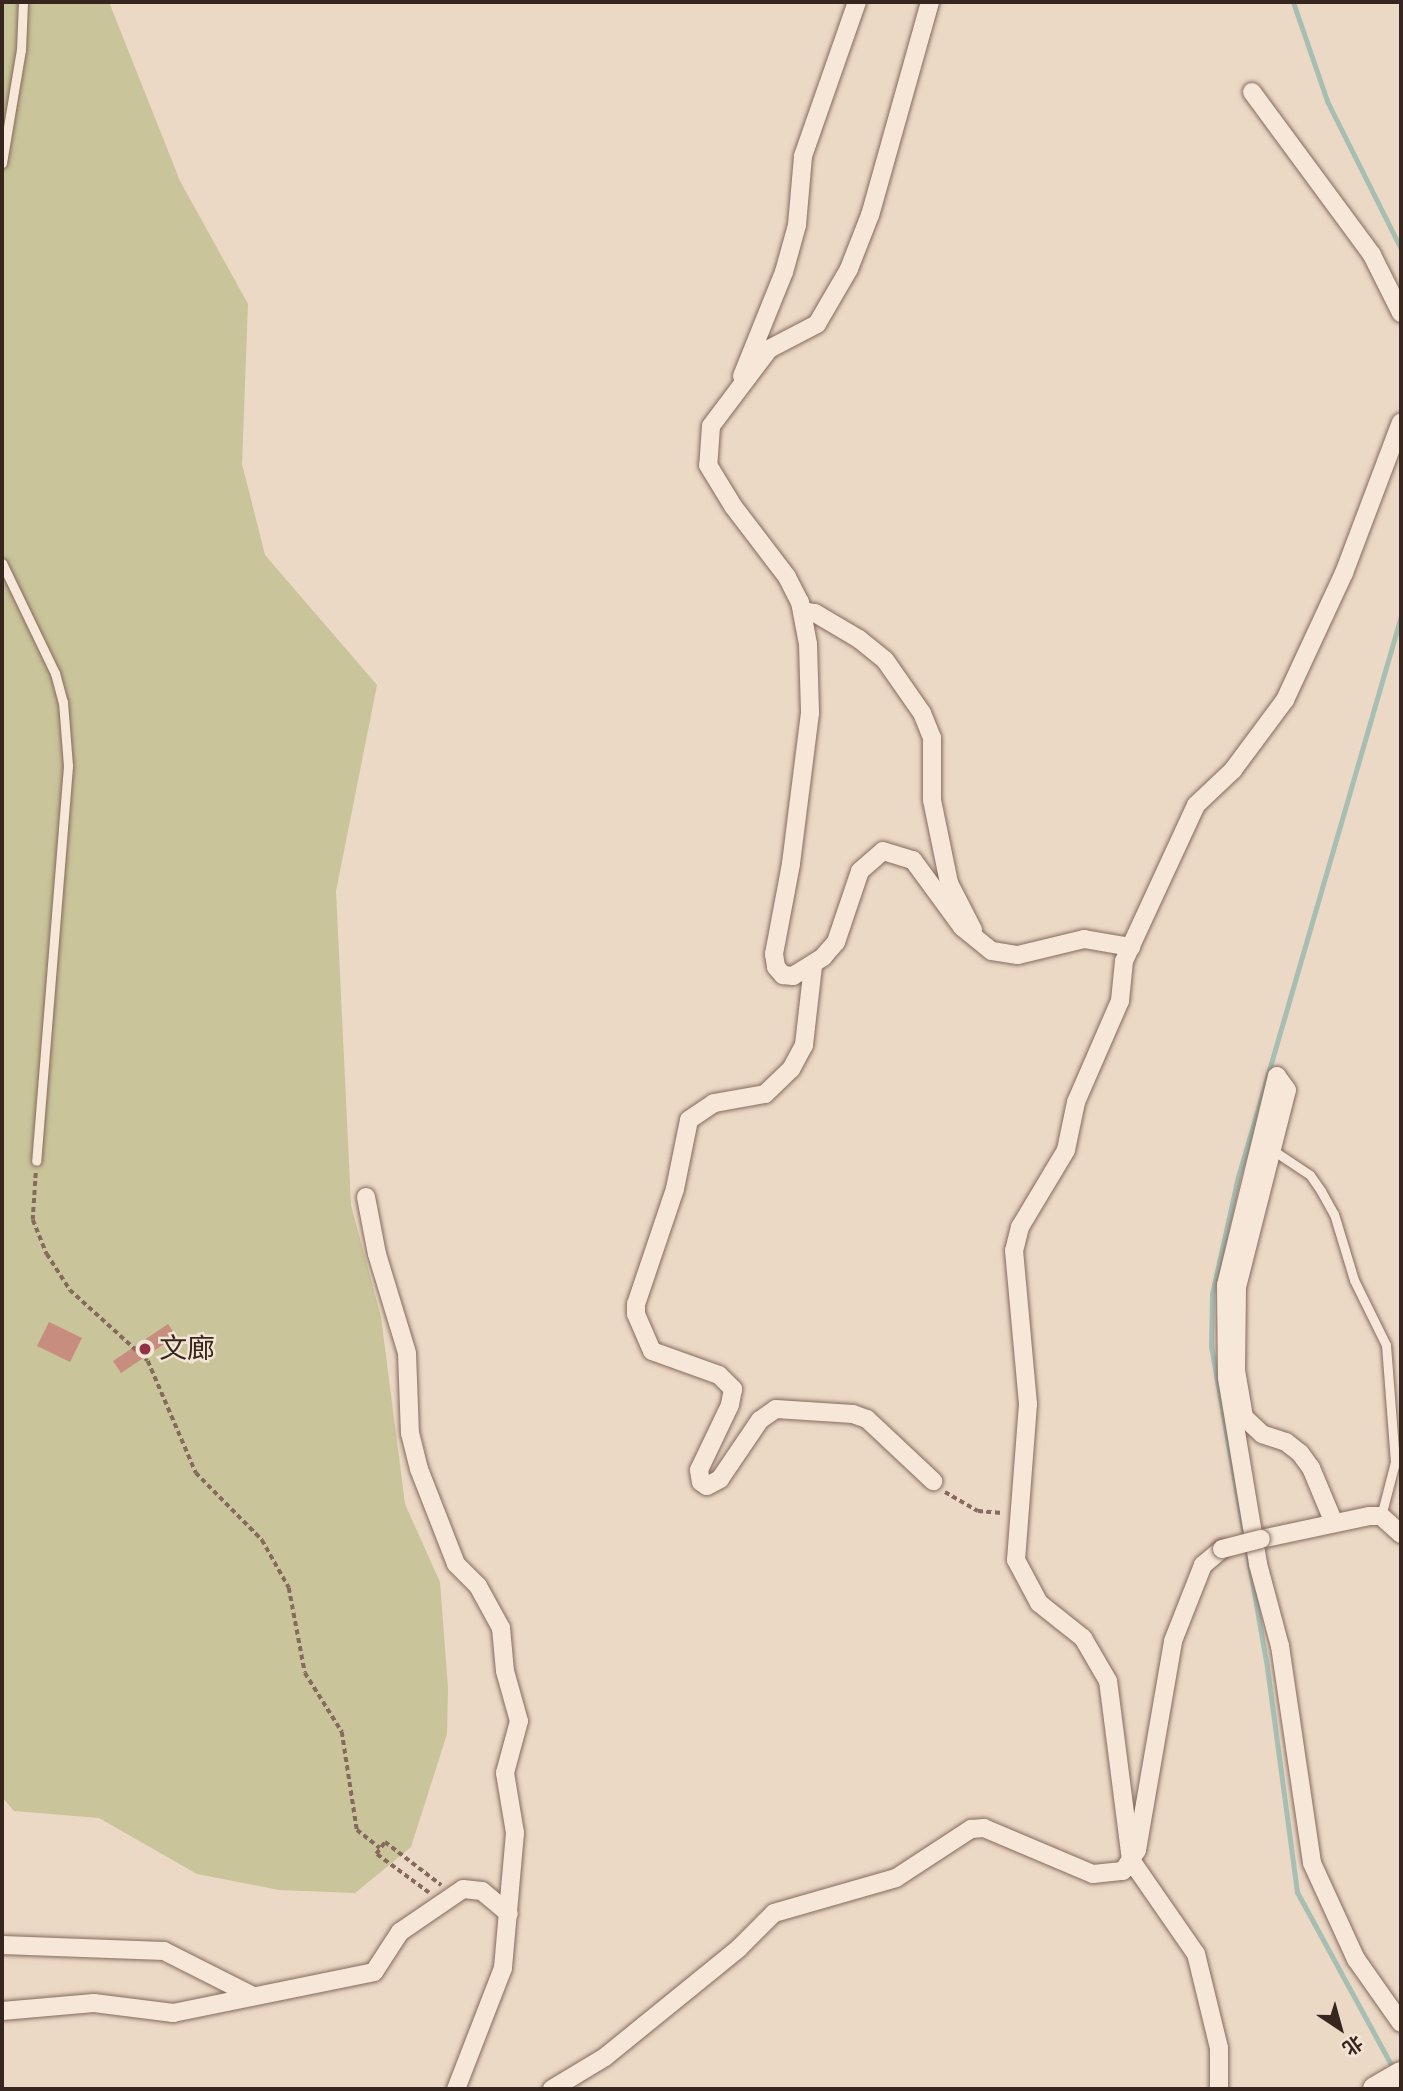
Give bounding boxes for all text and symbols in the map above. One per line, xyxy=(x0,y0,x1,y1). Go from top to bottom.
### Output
place label: 文廊 xyxy=(159,1332,215,1366)
marker: 文廊 xyxy=(137,1341,153,1357)
north arrow xyxy=(1305,1993,1375,2063)
text: 北 xyxy=(1338,2030,1367,2060)

